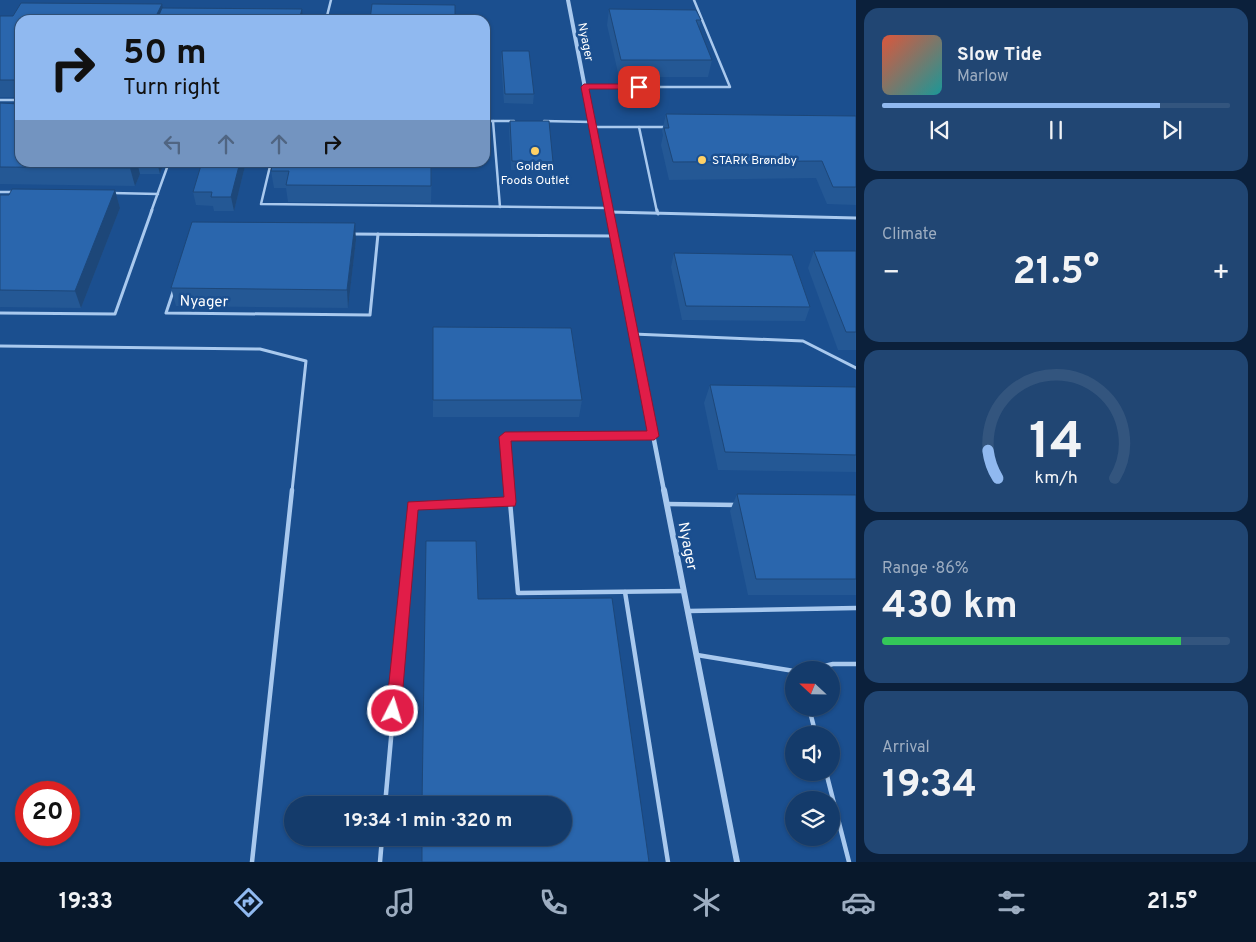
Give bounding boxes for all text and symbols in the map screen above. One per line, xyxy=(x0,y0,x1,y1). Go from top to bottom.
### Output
street label: Nyager xyxy=(573,21,597,63)
text: 50 m xyxy=(123,32,207,76)
icon: right xyxy=(40,35,105,100)
text: Slow Tide xyxy=(957,43,1042,67)
pin xyxy=(618,66,660,108)
text: Marlow xyxy=(957,67,1009,87)
icon: arrive xyxy=(625,73,653,101)
text: Turn right xyxy=(123,75,220,102)
icon: previous xyxy=(926,116,954,144)
icon: pause xyxy=(1042,116,1070,144)
icon: next xyxy=(1158,116,1186,144)
icon: left xyxy=(159,130,187,158)
icon: ahead xyxy=(212,130,240,158)
icon: ahead xyxy=(265,130,293,158)
icon: right xyxy=(318,130,346,158)
marker: Golden Foods Outlet xyxy=(529,145,541,157)
place label: STARK Brøndby xyxy=(712,153,797,169)
marker: STARK Brøndby xyxy=(696,154,708,166)
place label: Golden Foods Outlet xyxy=(501,159,569,189)
text: Climate xyxy=(882,225,937,245)
text: 21.5° xyxy=(1013,249,1099,298)
text: − xyxy=(882,256,900,292)
text: + xyxy=(1212,256,1230,292)
street label: Nyager xyxy=(179,293,229,312)
text: 14 xyxy=(1029,411,1083,477)
text: km/h xyxy=(1034,467,1078,490)
street label: Nyager xyxy=(673,521,701,572)
text: Range · 86% xyxy=(882,559,969,579)
text: 430 km xyxy=(882,583,1018,632)
north arrow xyxy=(785,661,840,716)
map controls xyxy=(785,661,840,846)
position arrow xyxy=(366,684,418,736)
button: sound xyxy=(785,726,840,781)
text: Arrival xyxy=(882,738,930,758)
text: 19:34 xyxy=(882,762,977,811)
speed limit sign: 20 xyxy=(15,781,80,846)
button: layers xyxy=(785,791,840,846)
text: 19:34 · 1 min · 320 m xyxy=(344,809,512,833)
icon: directions xyxy=(231,885,266,920)
icon: music xyxy=(383,885,418,920)
icon: phone xyxy=(536,885,571,920)
icon: climate xyxy=(689,885,724,920)
icon: car xyxy=(841,885,876,920)
icon: filters xyxy=(994,885,1029,920)
text: 19:33 xyxy=(59,889,113,916)
text: 21.5° xyxy=(1147,889,1197,916)

